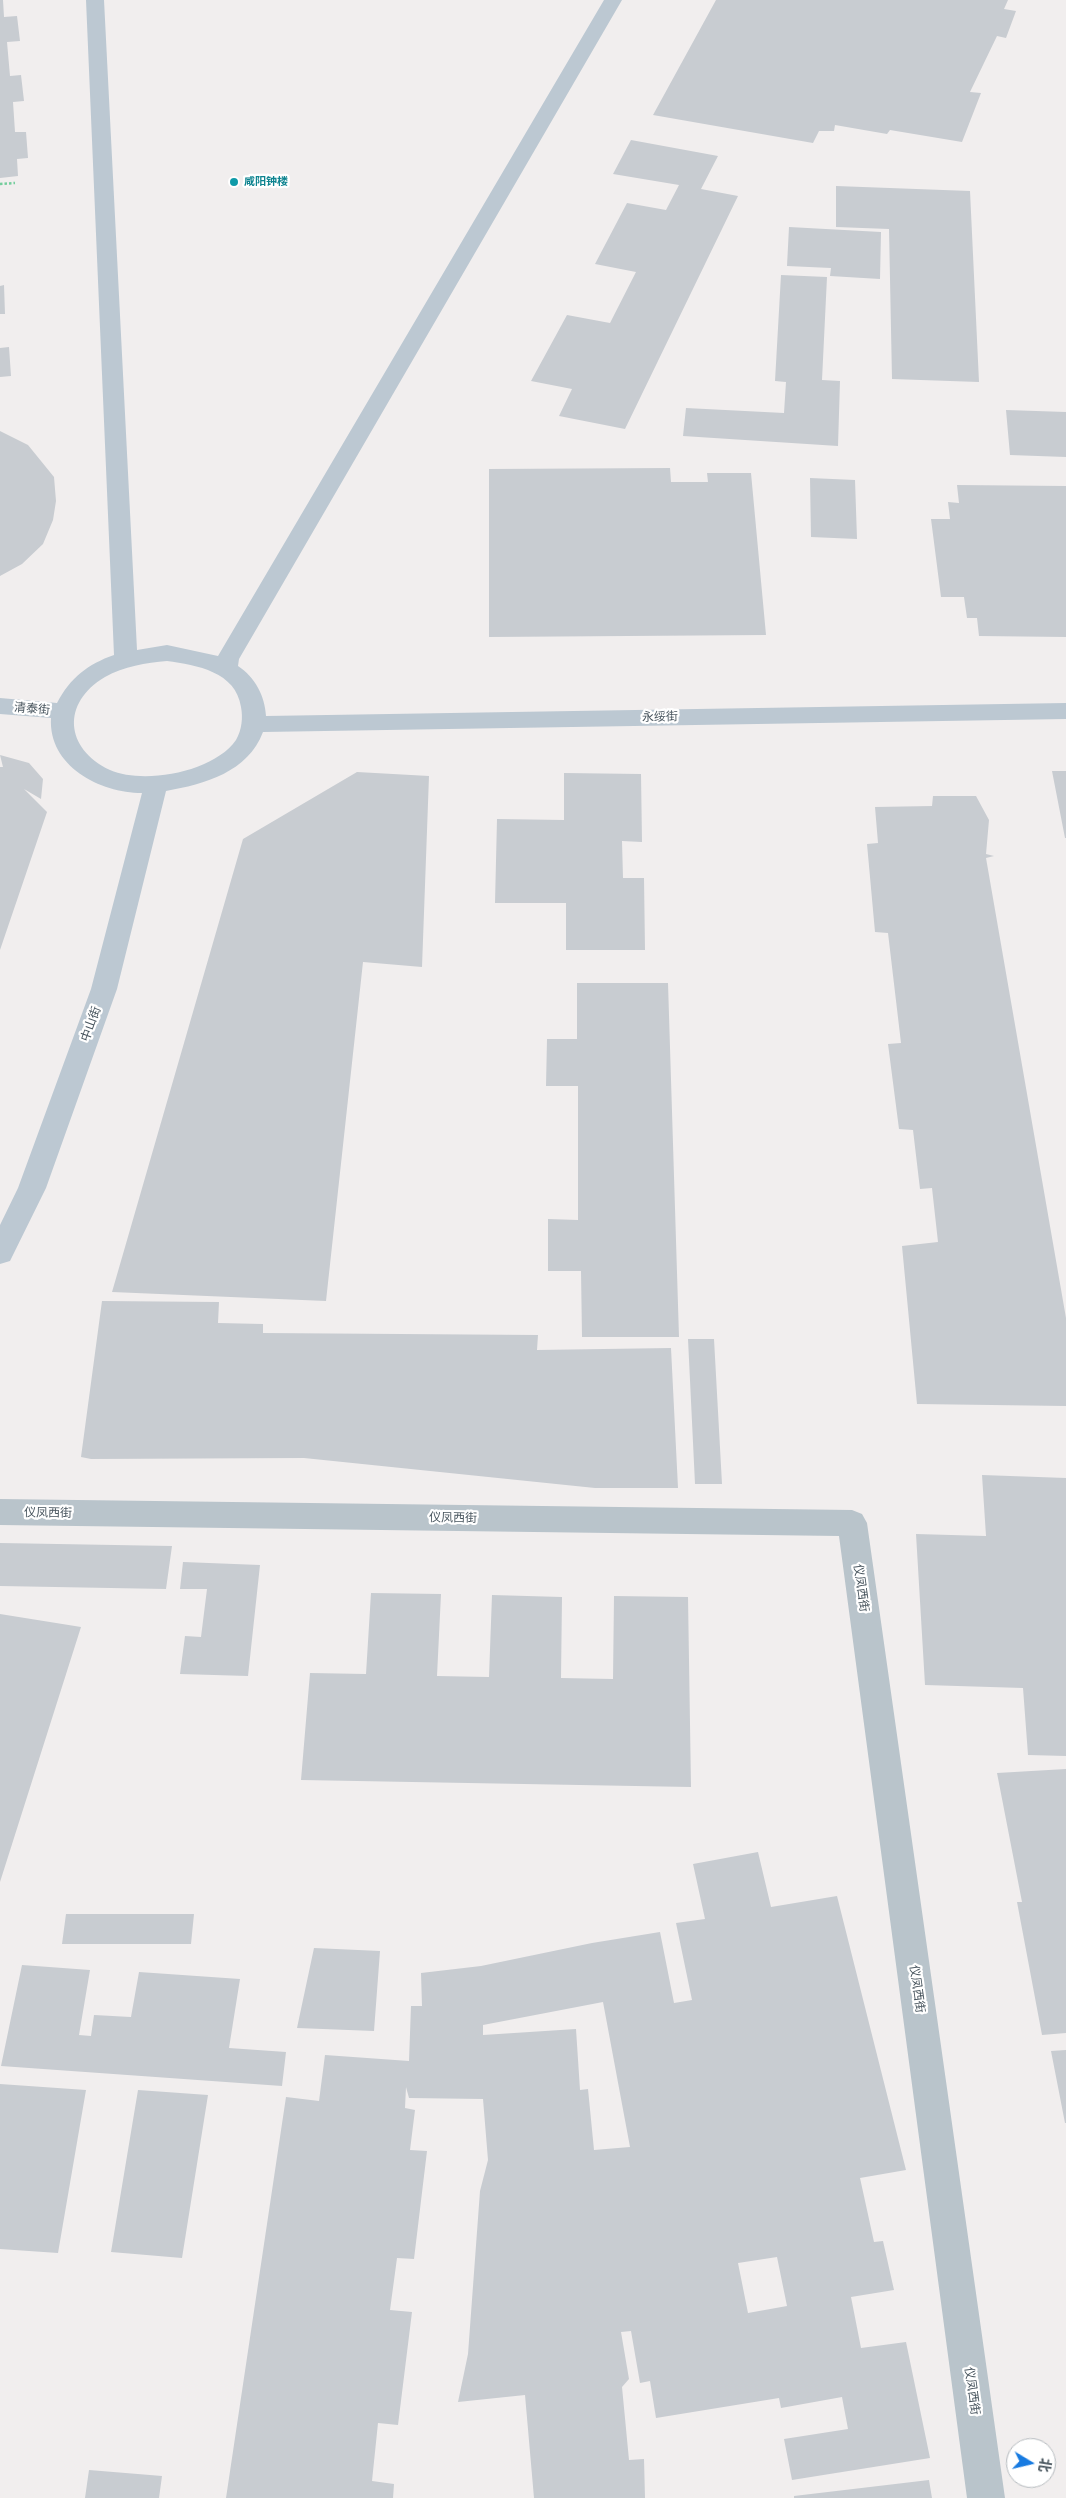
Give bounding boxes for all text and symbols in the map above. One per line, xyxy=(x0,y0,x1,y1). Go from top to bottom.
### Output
place label: 咸阳钟楼 xyxy=(244,175,288,189)
marker: 咸阳钟楼 xyxy=(228,176,240,188)
street label: 清泰街 xyxy=(13,700,51,718)
street label: 永绥街 xyxy=(642,709,678,725)
street label: 中山街 xyxy=(78,1005,104,1043)
street label: 仪凤西街 xyxy=(24,1505,72,1521)
street label: 仪凤西街 xyxy=(429,1510,477,1526)
street label: 仪凤西街 xyxy=(851,1563,871,1613)
street label: 仪凤西街 xyxy=(907,1964,927,2014)
street label: 仪凤西街 xyxy=(962,2366,982,2416)
north arrow xyxy=(1006,2438,1056,2488)
text: 北 xyxy=(1036,2457,1054,2473)

